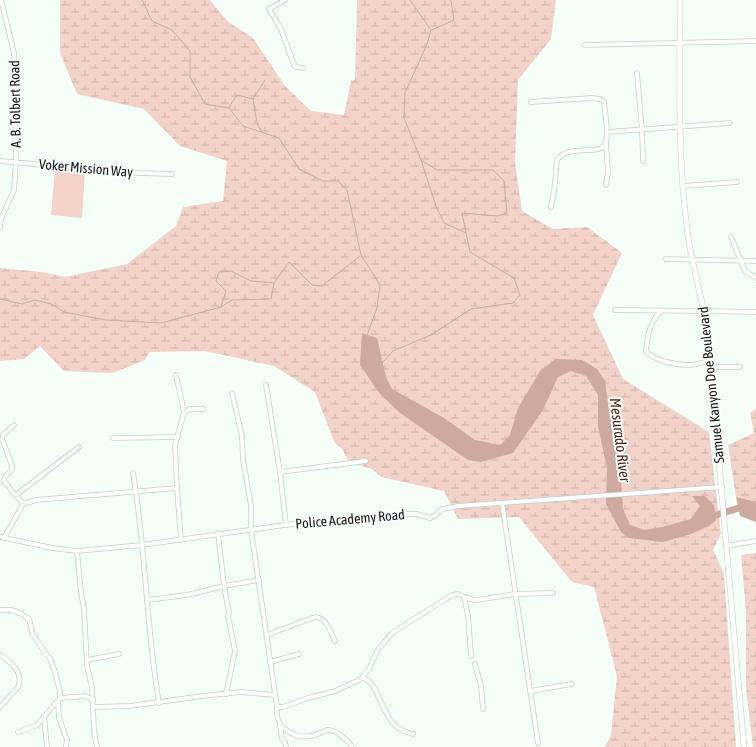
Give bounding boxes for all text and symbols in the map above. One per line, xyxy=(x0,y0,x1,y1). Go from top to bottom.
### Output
street label: A. B. Tolbert Road xyxy=(6,60,24,148)
street label: Voker Mission Way xyxy=(38,156,134,180)
street label: Samuel Kanyon Doe Boulevard xyxy=(695,306,727,464)
water label: Mesurado River xyxy=(607,397,634,484)
street label: Police Academy Road xyxy=(295,506,405,532)

